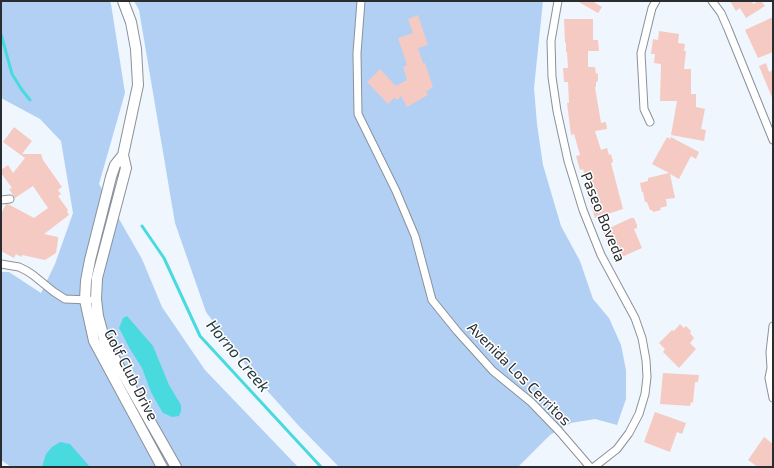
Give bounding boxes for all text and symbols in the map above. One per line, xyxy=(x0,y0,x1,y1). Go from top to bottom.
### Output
street label: Paseo Boveda xyxy=(577,170,629,264)
water label: Horno Creek xyxy=(202,316,274,396)
street label: Avenida Los Cerritos xyxy=(464,319,574,429)
street label: Golf Club Drive xyxy=(100,326,162,424)

